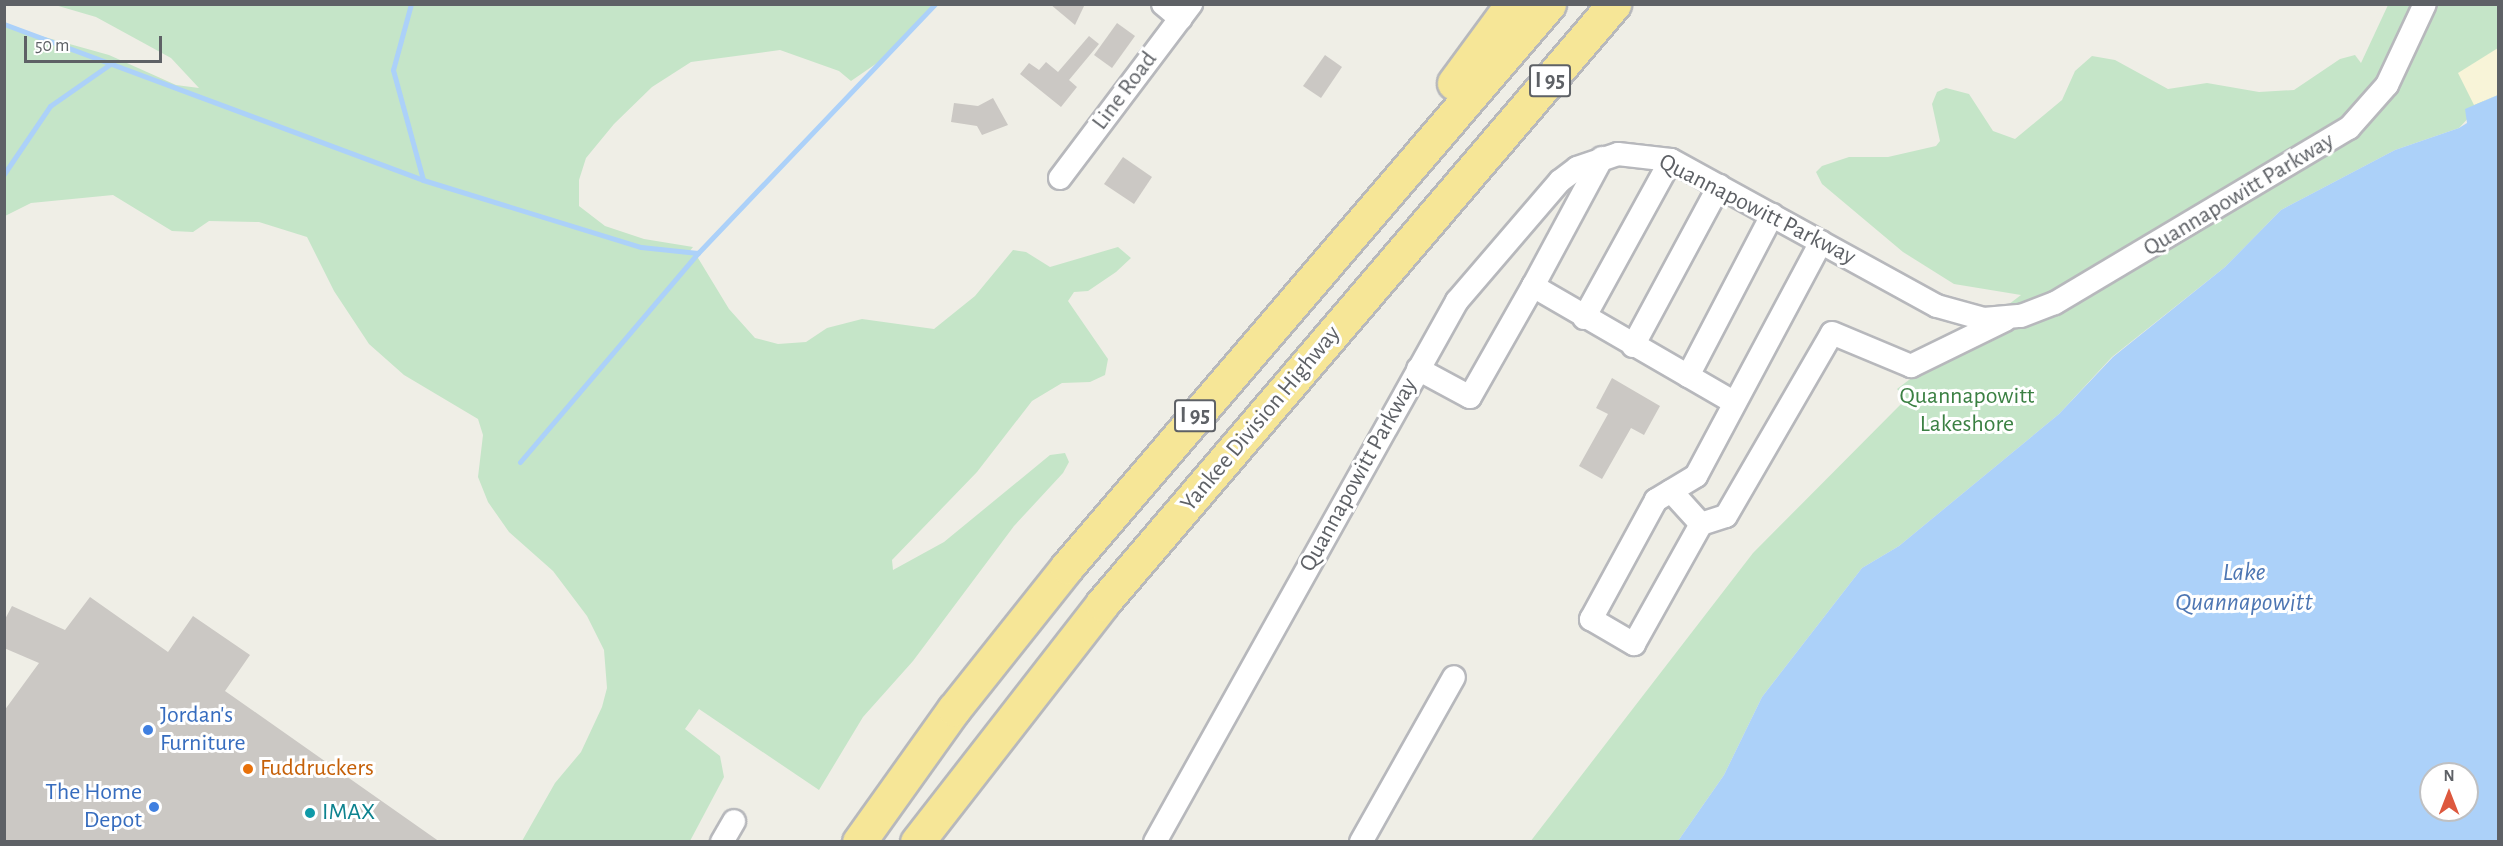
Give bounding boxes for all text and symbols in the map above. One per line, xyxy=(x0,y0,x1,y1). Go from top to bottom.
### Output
scale bar xyxy=(27,24,165,62)
text: 50 m xyxy=(35,37,69,55)
street label: Line Road xyxy=(1086,46,1164,136)
road number: I 95 xyxy=(1529,62,1571,100)
street label: Quannapowitt Parkway xyxy=(2138,127,2340,263)
street label: Quannapowitt Parkway xyxy=(1654,148,1860,272)
street label: Yankee Division Highway xyxy=(1175,320,1347,518)
street label: Quannapowitt Parkway xyxy=(1294,373,1424,577)
park label: Quannapowitt Lakeshore xyxy=(1900,383,2034,439)
road number: I 95 xyxy=(1174,397,1216,435)
water label: Lake Quannapowitt xyxy=(2175,557,2313,618)
place label: Jordan's Furniture xyxy=(160,702,246,758)
marker: Jordan's Furniture xyxy=(141,723,155,737)
place label: Fuddruckers xyxy=(260,755,374,783)
marker: Fuddruckers xyxy=(241,762,255,776)
north arrow xyxy=(2419,762,2479,822)
text: N xyxy=(2443,768,2455,784)
place label: The Home Depot xyxy=(45,779,142,835)
place label: IMAX xyxy=(322,799,375,827)
marker: The Home Depot xyxy=(147,800,161,814)
marker: IMAX xyxy=(303,806,317,820)

